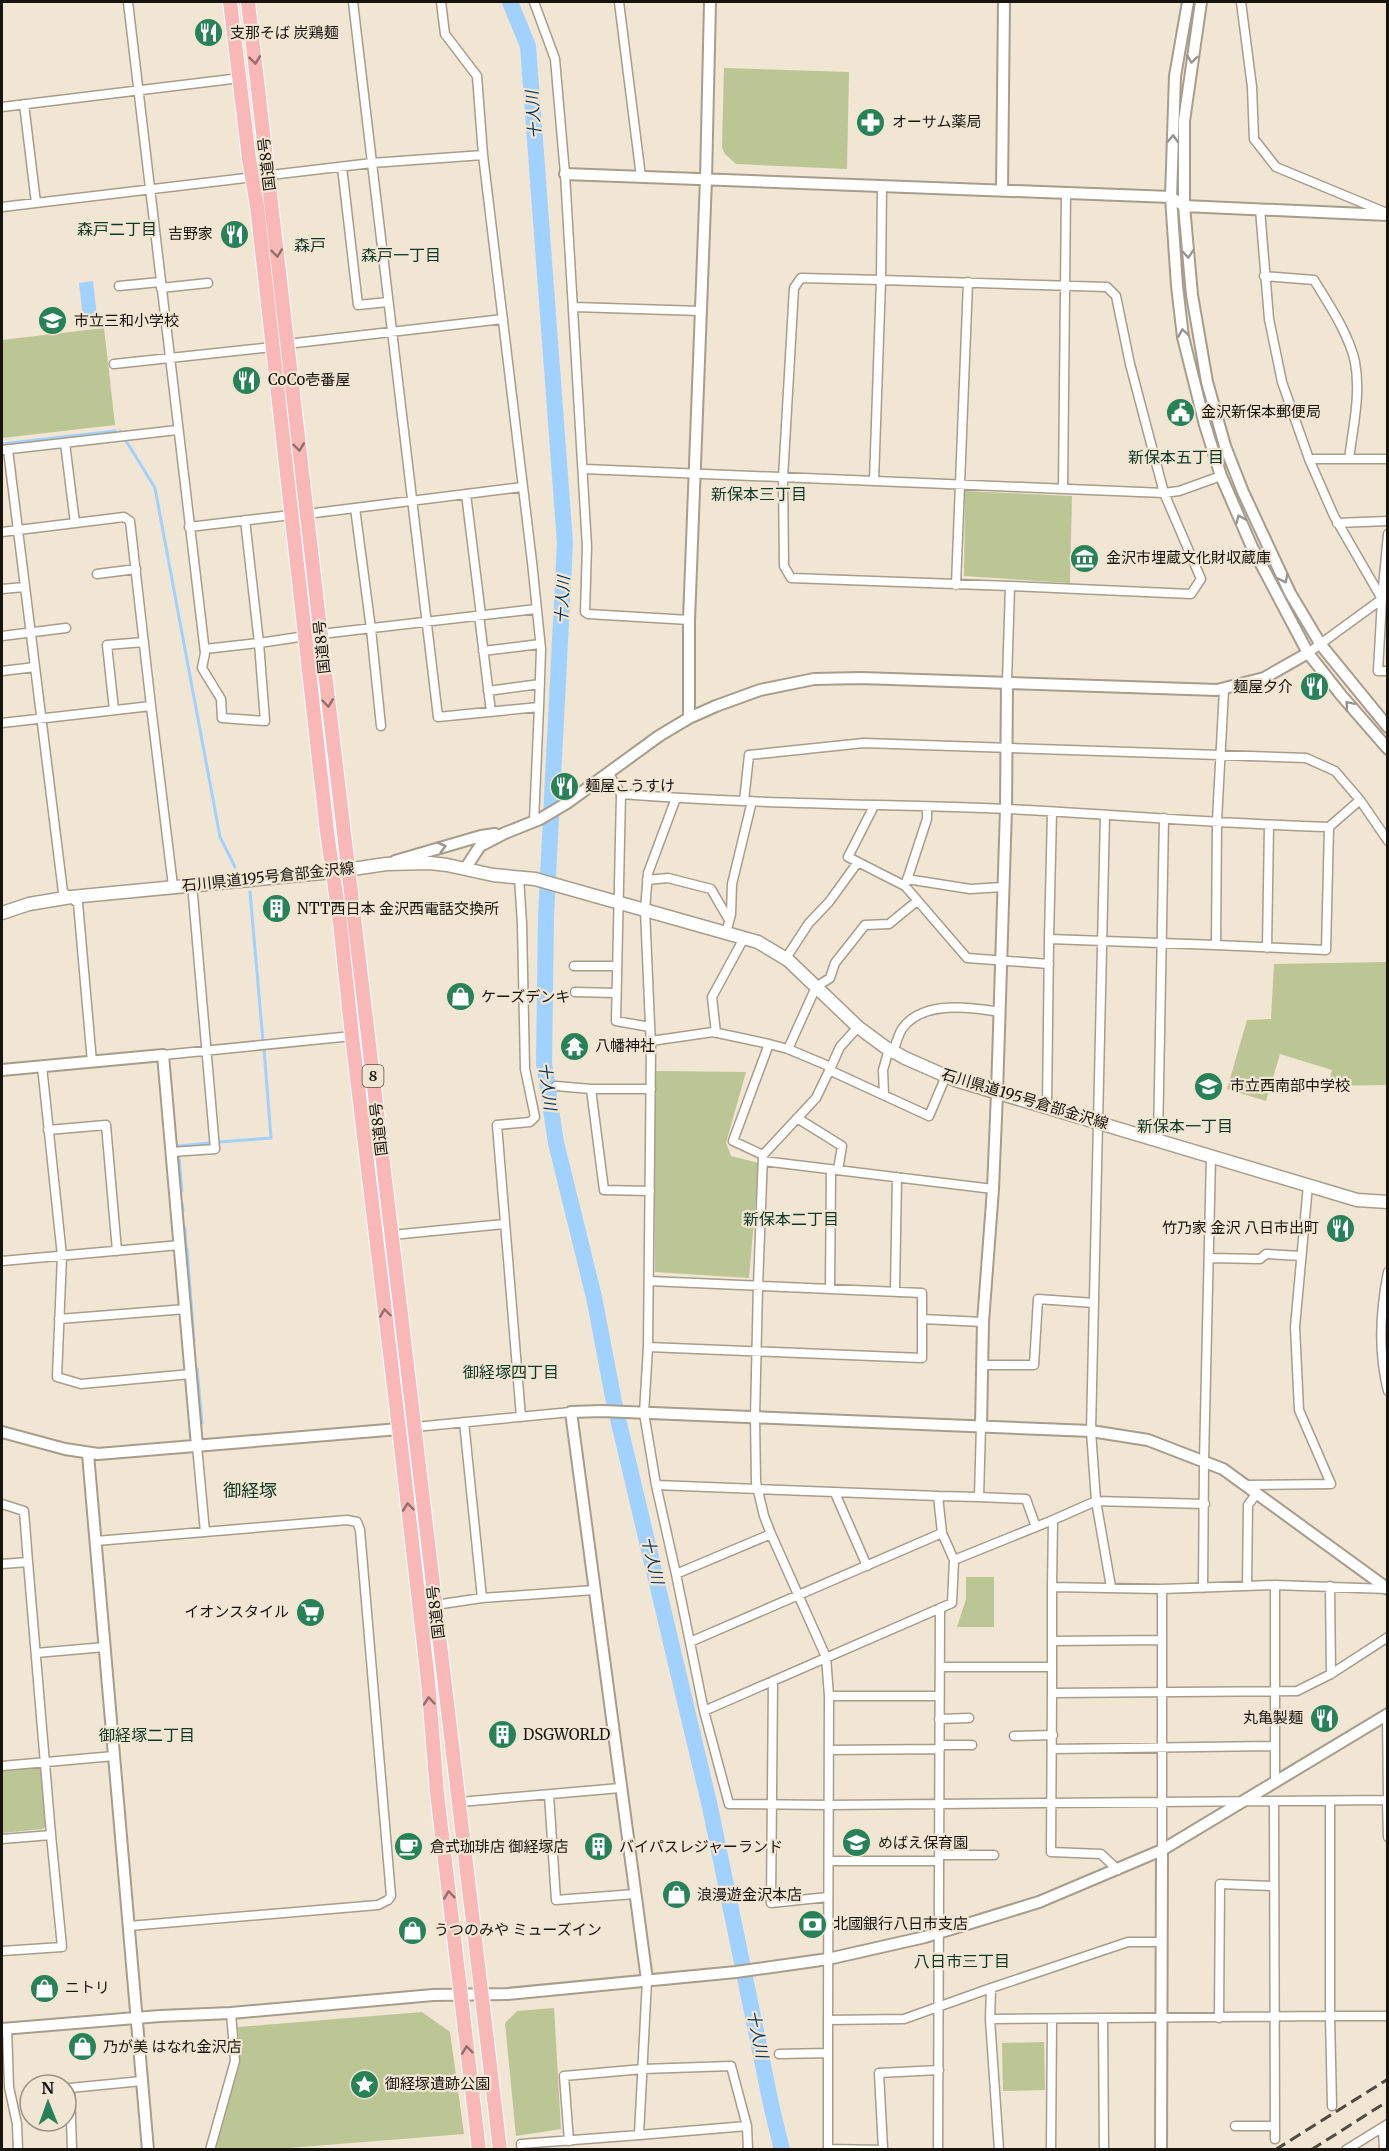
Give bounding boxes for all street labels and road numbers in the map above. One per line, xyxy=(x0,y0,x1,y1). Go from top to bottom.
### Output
street label: 国道8号 xyxy=(254,136,279,192)
street label: 国道8号 xyxy=(309,619,334,675)
street label: 石川県道195号倉部金沢線 xyxy=(181,858,355,895)
street label: 石川県道195号倉部金沢線 xyxy=(939,1064,1111,1133)
road number: 8 xyxy=(362,1065,384,1087)
street label: 国道8号 xyxy=(366,1101,391,1157)
street label: 国道8号 xyxy=(423,1584,448,1640)

